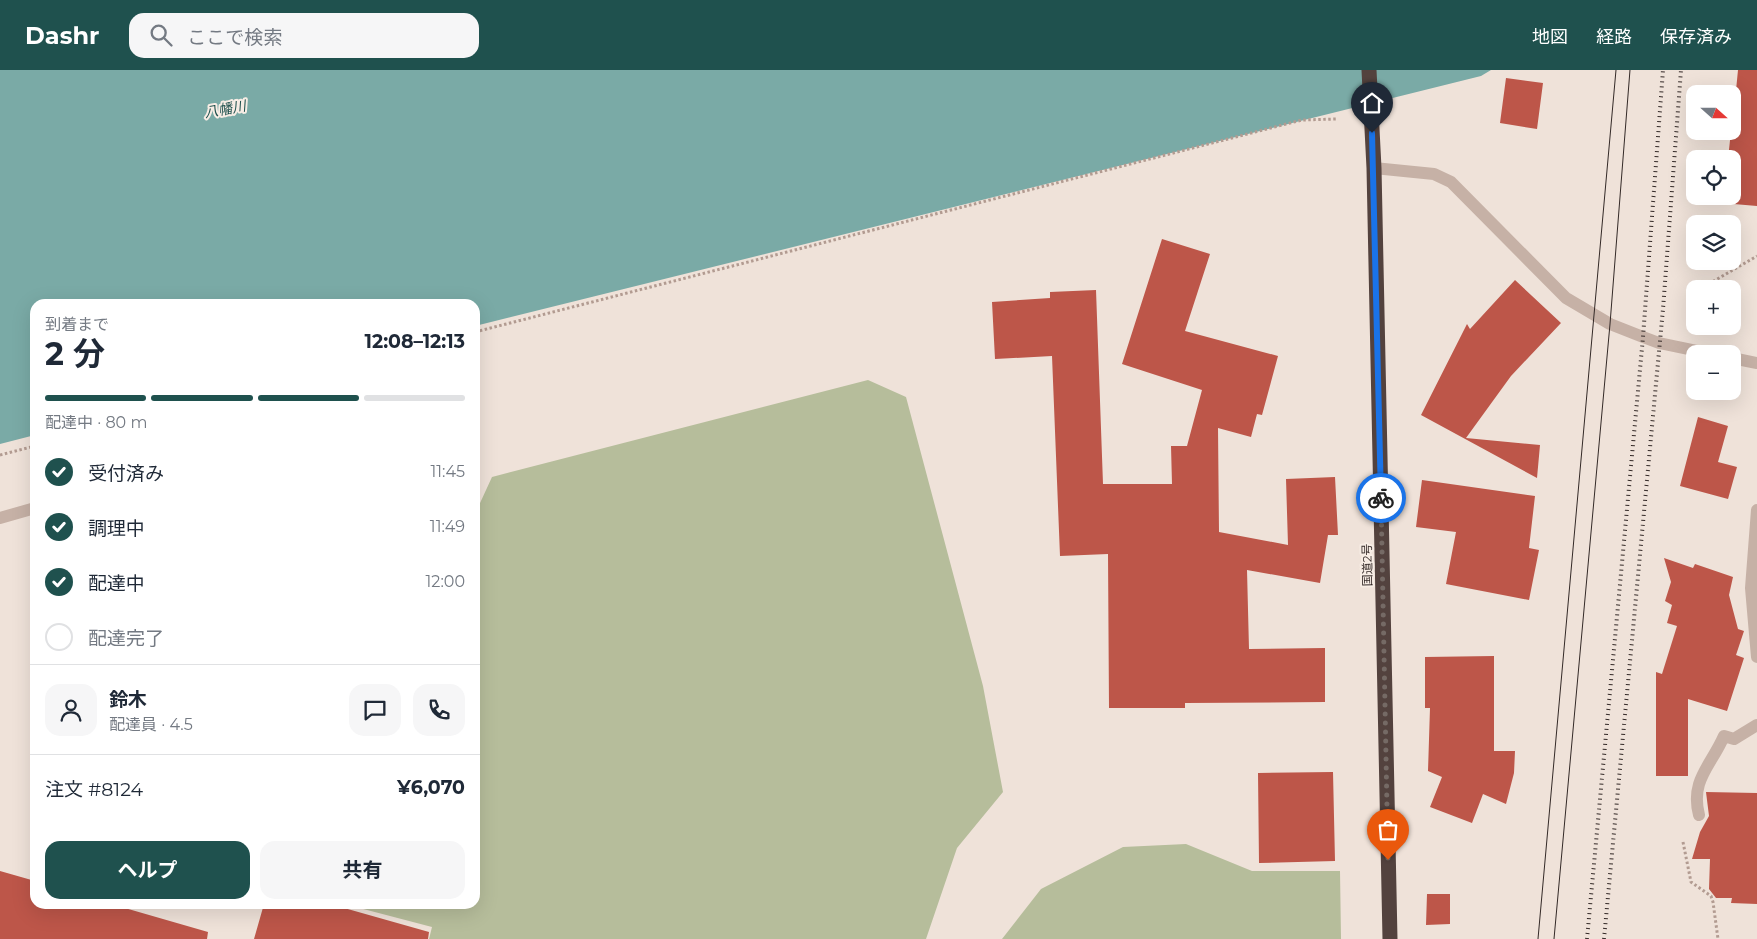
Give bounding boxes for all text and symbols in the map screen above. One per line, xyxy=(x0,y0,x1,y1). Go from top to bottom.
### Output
search box xyxy=(129,13,479,58)
text: Dashr xyxy=(25,21,99,50)
icon: search xyxy=(147,21,175,49)
text: ここで検索 xyxy=(187,26,282,49)
text: 地図 xyxy=(1532,26,1568,48)
text: 経路 xyxy=(1596,26,1632,48)
text: 保存済み xyxy=(1660,26,1732,48)
pin xyxy=(1351,82,1393,133)
north arrow xyxy=(1686,85,1741,140)
map controls xyxy=(1686,85,1741,400)
icon: home xyxy=(1358,89,1386,117)
water label: 八幡川 xyxy=(203,96,249,122)
button: locate xyxy=(1686,150,1741,205)
button: layers xyxy=(1686,215,1741,270)
button: + xyxy=(1686,280,1741,335)
text: 到着まで xyxy=(45,315,109,334)
text: 12:08–12:13 xyxy=(364,330,465,353)
text: 2 分 xyxy=(45,334,105,373)
button: − xyxy=(1686,345,1741,400)
text: 配達中 · 80 m xyxy=(45,413,147,432)
icon: check xyxy=(45,458,73,486)
text: 受付済み xyxy=(88,462,164,485)
text: 11:45 xyxy=(430,462,465,481)
courier xyxy=(1356,473,1406,523)
icon: bike xyxy=(1367,484,1395,512)
icon: check xyxy=(45,513,73,541)
text: 調理中 xyxy=(88,517,145,540)
text: 11:49 xyxy=(430,517,465,536)
street label: 国道2号 xyxy=(1359,543,1375,587)
icon: check xyxy=(45,568,73,596)
text: 配達中 xyxy=(88,572,145,595)
text: 12:00 xyxy=(426,572,465,591)
text: 配達完了 xyxy=(88,627,164,650)
button: person xyxy=(45,684,97,736)
button: chat xyxy=(349,684,401,736)
button: phone xyxy=(413,684,465,736)
text: 鈴木 xyxy=(109,688,147,711)
text: 配達員 · 4.5 xyxy=(109,715,193,734)
text: ¥6,070 xyxy=(397,776,465,799)
text: 注文 #8124 xyxy=(45,778,143,801)
pin xyxy=(1367,809,1409,860)
icon: bag xyxy=(1374,816,1402,844)
button: ヘルプ xyxy=(45,841,250,899)
button: 共有 xyxy=(260,841,465,899)

